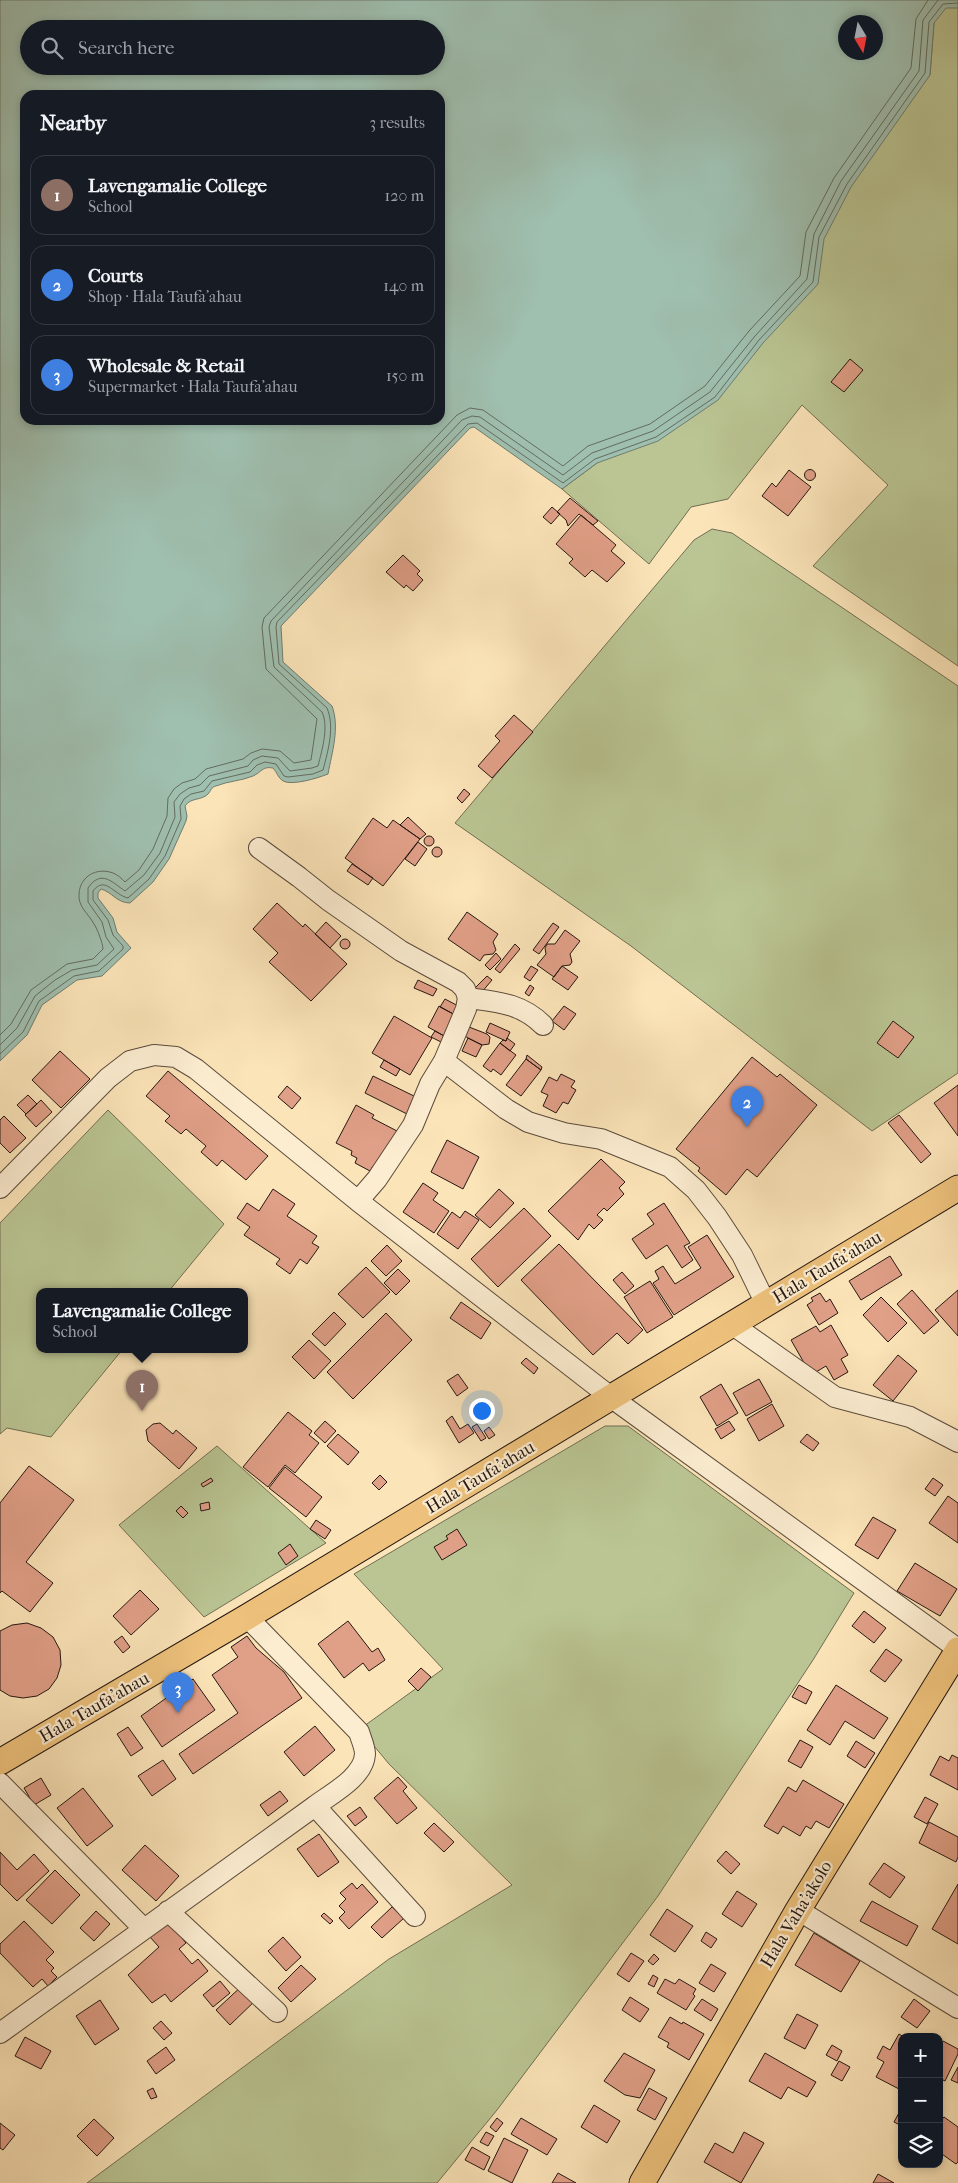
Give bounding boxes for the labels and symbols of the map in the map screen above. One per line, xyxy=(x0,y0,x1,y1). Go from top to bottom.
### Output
north arrow xyxy=(838,15,883,60)
pin: 2 xyxy=(731,1086,763,1127)
street label: Hala Taufa'ahau xyxy=(769,1227,886,1308)
pin: 1 xyxy=(126,1370,158,1411)
your location xyxy=(469,1398,495,1424)
street label: Hala Taufa'ahau xyxy=(422,1437,539,1518)
street label: Hala Taufa'ahau xyxy=(36,1667,153,1747)
pin: 3 xyxy=(162,1672,194,1713)
street label: Hala Vaha'akolo xyxy=(756,1857,837,1971)

